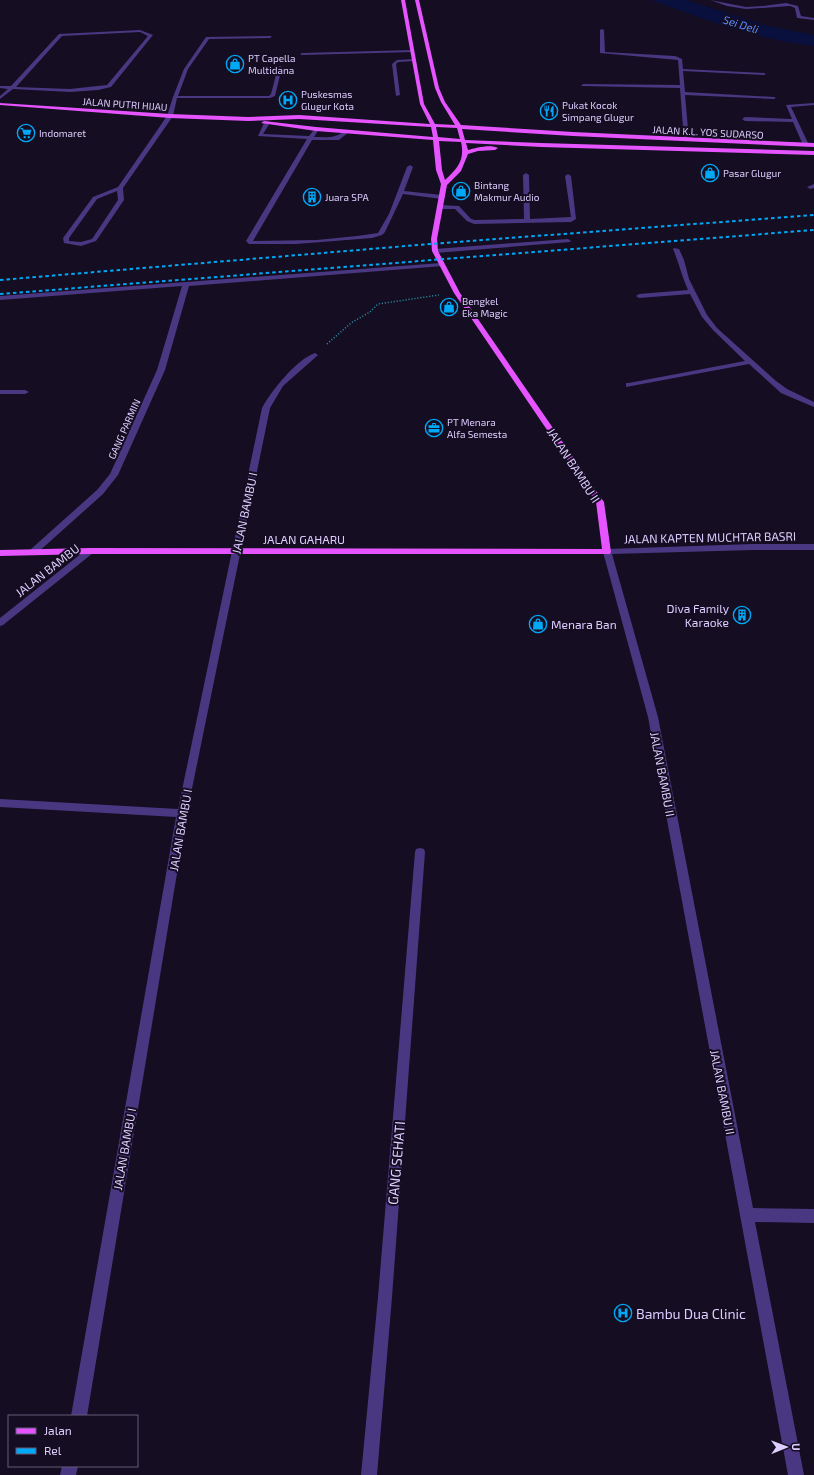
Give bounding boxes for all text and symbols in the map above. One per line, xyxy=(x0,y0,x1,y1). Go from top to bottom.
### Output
water label: Sei Deli xyxy=(722,12,761,36)
place label: PT Capella Multidana xyxy=(248,52,296,76)
shop icon: PT Capella Multidana xyxy=(225,54,245,74)
place label: Puskesmas Glugur Kota xyxy=(301,88,354,112)
hospital icon: Puskesmas Glugur Kota xyxy=(278,90,298,110)
street label: JALAN PUTRI HIJAU xyxy=(82,95,168,113)
place label: Pukat Kocok Simpang Glugur xyxy=(562,99,634,123)
restaurant icon: Pukat Kocok Simpang Glugur xyxy=(539,101,559,121)
supermarket icon: Indomaret xyxy=(16,123,36,143)
street label: JALAN K.L. YOS SUDARSO xyxy=(652,123,764,141)
place label: Indomaret xyxy=(39,127,86,139)
shop icon: Pasar Glugur xyxy=(700,163,720,183)
place label: Pasar Glugur xyxy=(723,167,781,179)
place label: Bintang Makmur Audio xyxy=(474,179,540,203)
shop icon: Bintang Makmur Audio xyxy=(451,181,471,201)
building icon: Juara SPA xyxy=(302,187,322,207)
place label: Juara SPA xyxy=(325,191,369,203)
place label: Bengkel Eka Magic xyxy=(462,295,508,319)
shop icon: Bengkel Eka Magic xyxy=(439,297,459,317)
street label: GANG PARMIN xyxy=(105,397,143,461)
place label: PT Menara Alfa Semesta xyxy=(447,416,507,440)
office icon: PT Menara Alfa Semesta xyxy=(424,418,444,438)
street label: JALAN BAMBU II xyxy=(545,425,603,505)
street label: JALAN BAMBU I xyxy=(229,471,259,555)
street label: JALAN KAPTEN MUCHTAR BASRI xyxy=(624,528,796,546)
street label: JALAN GAHARU xyxy=(263,532,345,546)
street label: JALAN BAMBU xyxy=(12,541,82,599)
place label: Diva Family Karaoke xyxy=(667,601,730,629)
building icon: Diva Family Karaoke xyxy=(732,605,752,625)
shop icon: Menara Ban xyxy=(528,614,548,634)
place label: Menara Ban xyxy=(551,617,617,631)
street label: JALAN BAMBU II xyxy=(648,730,678,818)
street label: JALAN BAMBU I xyxy=(166,788,194,872)
street label: JALAN BAMBU II xyxy=(708,1048,738,1136)
street label: JALAN BAMBU I xyxy=(110,1107,138,1191)
street label: GANG SEHATI xyxy=(384,1120,408,1206)
hospital icon: Bambu Dua Clinic xyxy=(613,1303,633,1323)
place label: Bambu Dua Clinic xyxy=(636,1305,746,1322)
legend xyxy=(8,1415,138,1467)
text: Jalan xyxy=(44,1423,72,1437)
north arrow xyxy=(766,1427,806,1467)
text: Rel xyxy=(44,1443,62,1457)
text: U xyxy=(790,1443,803,1451)

